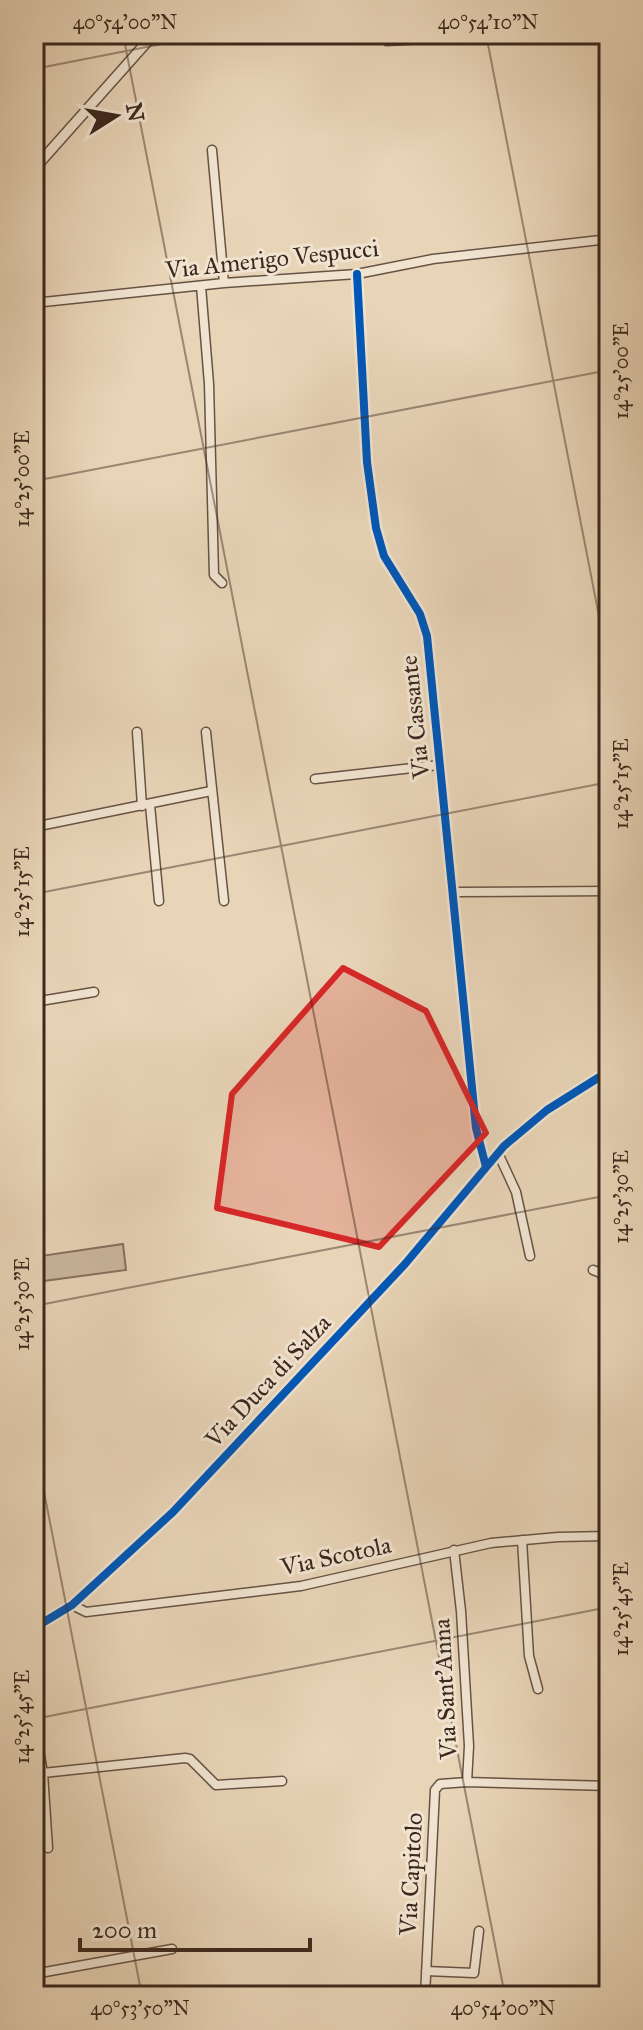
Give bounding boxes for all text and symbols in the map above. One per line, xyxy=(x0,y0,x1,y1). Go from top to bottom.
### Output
text: 40°54'00"N xyxy=(73,10,177,34)
text: 40°54'10"N xyxy=(438,10,538,34)
north arrow xyxy=(76,76,156,156)
text: N xyxy=(120,101,150,124)
street label: Via Amerigo Vespucci xyxy=(163,233,381,285)
text: 14°25'00"E xyxy=(609,322,633,420)
text: 14°25'00"E xyxy=(10,430,34,528)
street label: Via Cassante xyxy=(394,654,437,781)
text: 14°25'15"E xyxy=(609,739,633,829)
text: 14°25'15"E xyxy=(10,847,34,937)
text: 14°25'30"E xyxy=(609,1150,633,1244)
text: 14°25'30"E xyxy=(10,1257,34,1351)
street label: Via Duca di Salza xyxy=(198,1308,338,1455)
street label: Via Scotola xyxy=(277,1529,395,1583)
text: 14°25'45"E xyxy=(609,1562,633,1656)
street label: Via Sant'Anna xyxy=(426,1617,464,1761)
text: 14°25'45"E xyxy=(10,1670,34,1764)
street label: Via Capitolo xyxy=(393,1812,429,1937)
scale bar xyxy=(80,1902,310,1952)
text: 200 m xyxy=(92,1915,157,1945)
text: 40°53'50"N xyxy=(90,1996,190,2020)
text: 40°54'00"N xyxy=(451,1996,555,2020)

